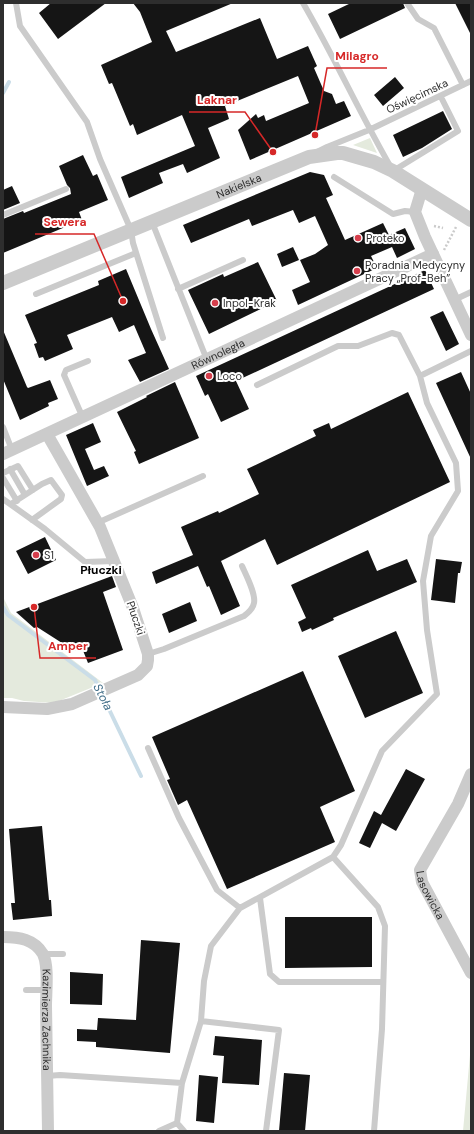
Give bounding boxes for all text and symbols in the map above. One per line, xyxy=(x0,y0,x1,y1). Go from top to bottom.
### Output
callout: Milagro xyxy=(327,44,387,68)
text: Milagro xyxy=(335,48,379,64)
street label: Oświęcimska xyxy=(384,76,450,116)
callout: Laknar xyxy=(189,88,245,112)
text: Laknar xyxy=(197,92,237,108)
street label: Nakielska xyxy=(214,170,263,201)
callout: Sewera xyxy=(35,210,94,234)
text: Sewera xyxy=(43,214,87,230)
place label: Proteko xyxy=(366,231,405,245)
marker: Proteko xyxy=(353,233,363,243)
place label: Poradnia Medycyny Pracy „Prof-Beh” xyxy=(365,258,465,285)
marker: Poradnia Medycyny Pracy „Prof-Beh” xyxy=(352,266,362,276)
place label: Inpol-Krak xyxy=(223,296,276,310)
marker: Inpol-Krak xyxy=(210,298,220,308)
street label: Równoległa xyxy=(189,336,247,372)
place label: Loco xyxy=(217,369,242,383)
marker: Loco xyxy=(204,371,214,381)
place label: S1 xyxy=(44,548,54,562)
marker: S1 xyxy=(31,550,41,560)
district label: Płuczki xyxy=(80,562,122,578)
street label: Płuczki xyxy=(124,599,148,637)
callout: Amper xyxy=(40,634,96,658)
text: Amper xyxy=(48,638,88,654)
water label: Stoła xyxy=(89,681,117,714)
street label: Lasowicka xyxy=(413,870,448,922)
street label: Kazimierza Zachnika xyxy=(39,968,54,1071)

